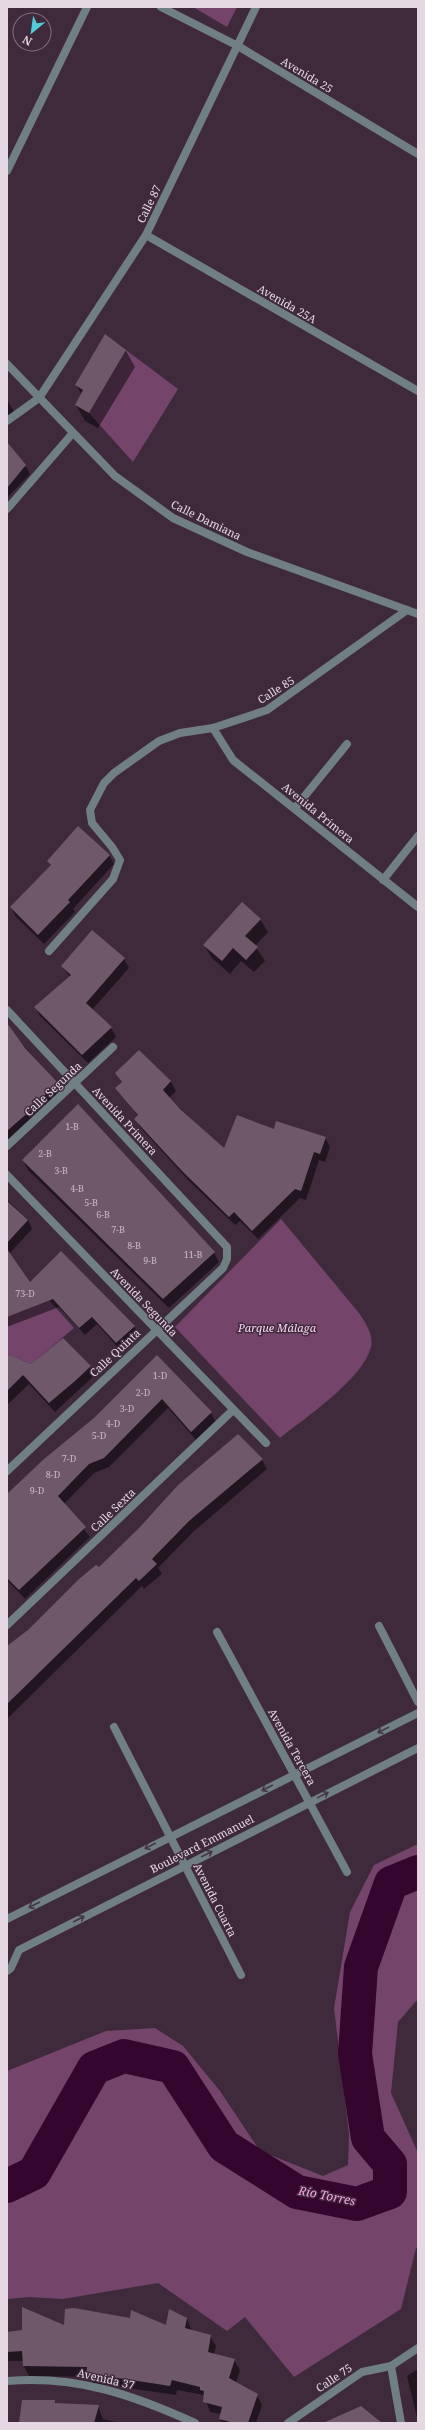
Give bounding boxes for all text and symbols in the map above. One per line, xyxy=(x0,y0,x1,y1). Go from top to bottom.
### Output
north arrow xyxy=(12,12,52,52)
text: N xyxy=(19,32,34,50)
street label: Avenida 25 xyxy=(279,53,336,96)
street label: Calle 87 xyxy=(133,182,164,225)
street label: Avenida 25A xyxy=(255,281,320,327)
street label: Calle Damiana xyxy=(169,496,244,543)
street label: Calle 85 xyxy=(254,672,297,707)
street label: Avenida Primera xyxy=(279,779,357,846)
street label: Calle Segunda xyxy=(21,1058,85,1119)
street label: Avenida Primera xyxy=(90,1083,161,1158)
house number: 1-B xyxy=(65,1120,79,1133)
house number: 2-B xyxy=(38,1147,52,1160)
house number: 3-B xyxy=(54,1164,68,1177)
house number: 4-B xyxy=(70,1182,84,1195)
house number: 5-B xyxy=(84,1196,98,1209)
house number: 6-B xyxy=(96,1208,110,1221)
house number: 7-B xyxy=(111,1223,125,1236)
house number: 8-B xyxy=(127,1239,141,1252)
house number: 11-B xyxy=(184,1248,202,1261)
house number: 9-B xyxy=(143,1254,157,1267)
street label: Avenida Segunda xyxy=(107,1264,181,1339)
house number: 73-D xyxy=(15,1287,35,1300)
park label: Parque Málaga xyxy=(237,1320,317,1335)
street label: Calle Quinta xyxy=(86,1325,143,1380)
house number: 1-D xyxy=(153,1369,168,1382)
house number: 2-D xyxy=(136,1386,151,1399)
house number: 3-D xyxy=(120,1402,135,1415)
house number: 4-D xyxy=(106,1417,121,1430)
house number: 5-D xyxy=(92,1429,107,1442)
house number: 7-D xyxy=(62,1452,77,1465)
house number: 8-D xyxy=(46,1468,61,1481)
house number: 9-D xyxy=(30,1484,45,1497)
street label: Calle Sexta xyxy=(87,1485,138,1535)
street label: Avenida Tercera xyxy=(265,1706,320,1788)
one-way arrow xyxy=(377,1727,389,1734)
one-way arrow xyxy=(261,1785,273,1792)
one-way arrow xyxy=(316,1791,328,1798)
street label: Boulevard Emmanuel xyxy=(147,1811,257,1876)
one-way arrow xyxy=(145,1843,157,1850)
one-way arrow xyxy=(200,1849,212,1857)
street label: Avenida Cuarta xyxy=(190,1860,241,1939)
one-way arrow xyxy=(29,1902,41,1909)
one-way arrow xyxy=(72,1915,84,1923)
water label: Río Torres xyxy=(296,2181,358,2209)
street label: Calle 75 xyxy=(313,2360,355,2395)
street label: Avenida 37 xyxy=(76,2365,136,2392)

